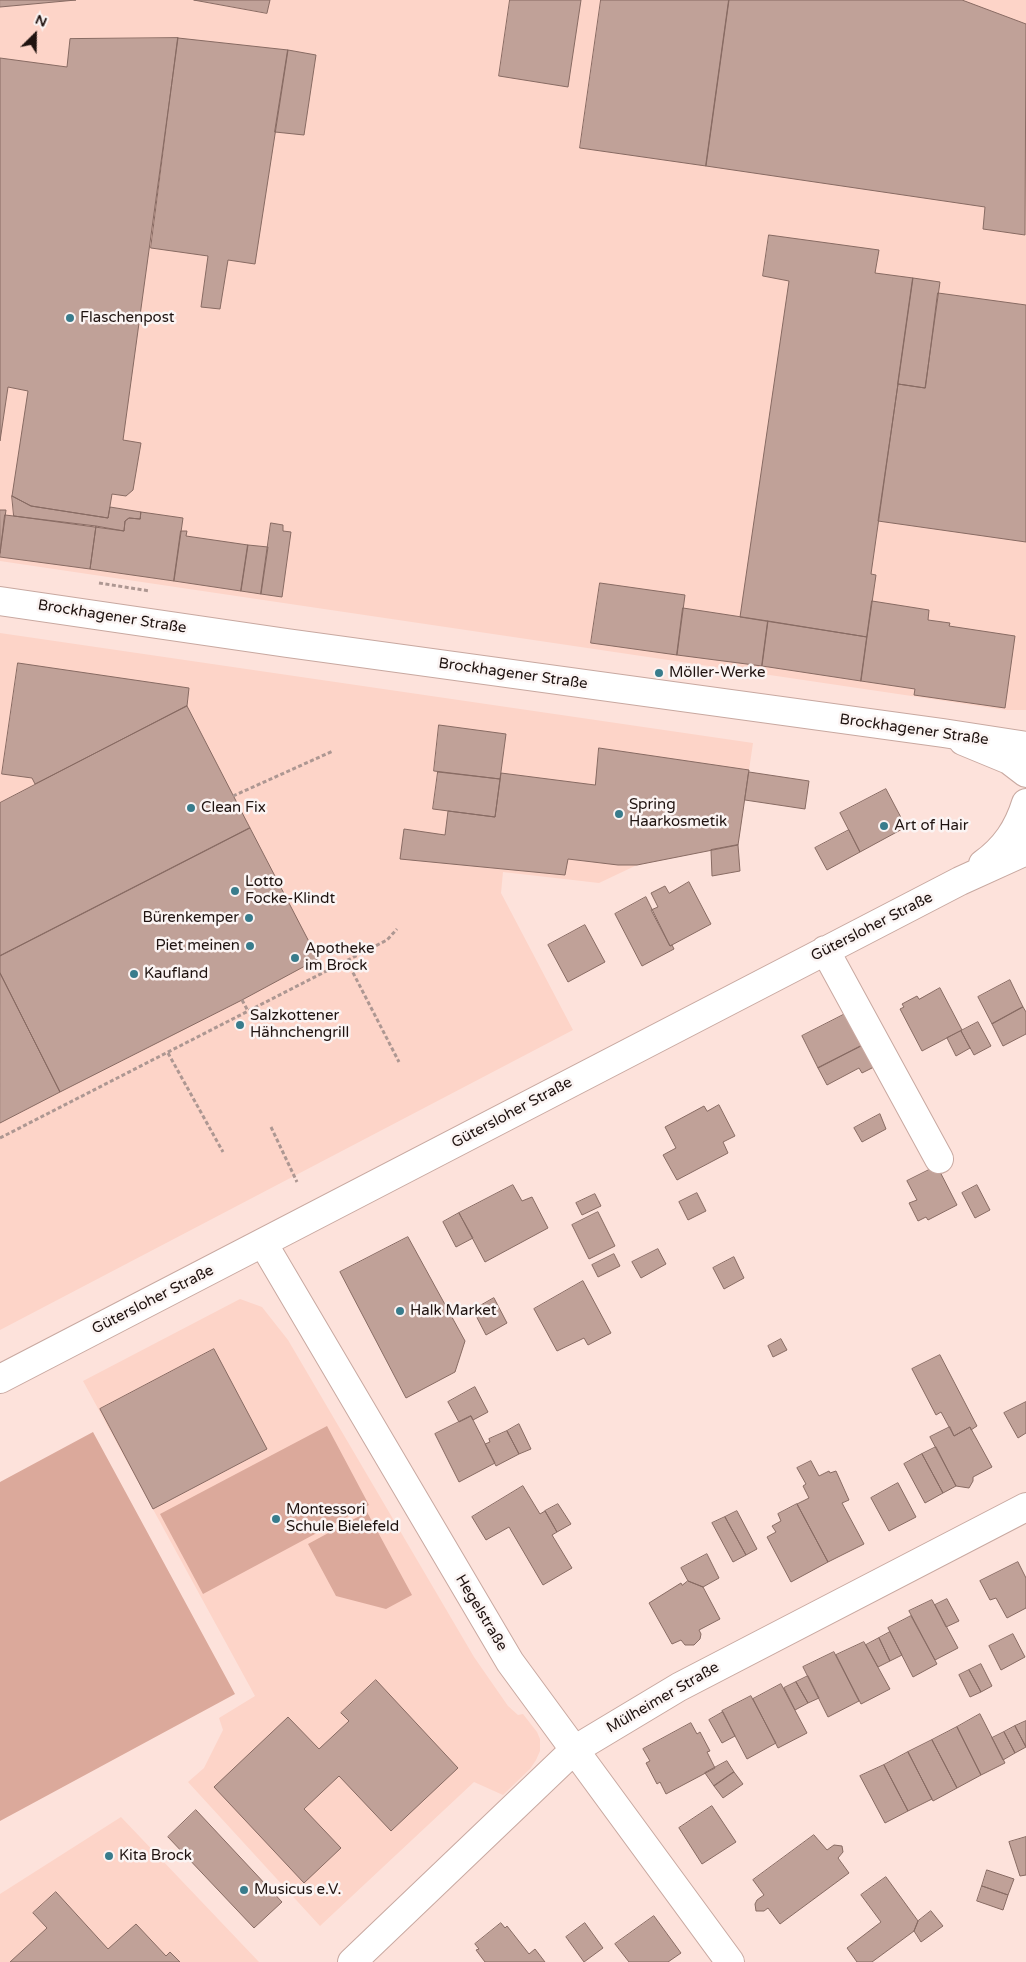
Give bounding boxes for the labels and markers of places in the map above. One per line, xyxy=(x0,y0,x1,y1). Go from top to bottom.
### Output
place label: Flaschenpost xyxy=(80,309,175,327)
marker: Flaschenpost xyxy=(64,312,76,324)
place label: Möller-Werke xyxy=(669,664,765,682)
marker: Möller-Werke xyxy=(653,667,665,679)
place label: Spring Haarkosmetik xyxy=(629,796,727,831)
place label: Clean Fix xyxy=(201,799,266,817)
marker: Clean Fix xyxy=(185,802,197,814)
marker: Spring Haarkosmetik xyxy=(613,808,625,820)
place label: Art of Hair xyxy=(894,817,968,835)
marker: Art of Hair xyxy=(878,820,890,832)
place label: Lotto Focke-Klindt xyxy=(245,873,335,908)
marker: Lotto Focke-Klindt xyxy=(229,885,241,897)
place label: Bürenkemper xyxy=(142,909,239,927)
marker: Bürenkemper xyxy=(243,912,255,924)
place label: Piet meinen xyxy=(155,937,240,955)
marker: Piet meinen xyxy=(244,940,256,952)
place label: Apotheke im Brock xyxy=(305,940,375,975)
marker: Apotheke im Brock xyxy=(289,952,301,964)
place label: Kaufland xyxy=(144,965,208,983)
marker: Kaufland xyxy=(128,968,140,980)
place label: Salzkottener Hähnchengrill xyxy=(250,1007,349,1042)
marker: Salzkottener Hähnchengrill xyxy=(234,1019,246,1031)
place label: Halk Market xyxy=(410,1302,496,1320)
marker: Halk Market xyxy=(394,1305,406,1317)
place label: Montessori Schule Bielefeld xyxy=(286,1501,399,1536)
marker: Montessori Schule Bielefeld xyxy=(270,1513,282,1525)
place label: Kita Brock xyxy=(119,1847,192,1865)
marker: Kita Brock xyxy=(103,1850,115,1862)
place label: Musicus e.V. xyxy=(254,1881,341,1899)
marker: Musicus e.V. xyxy=(238,1884,250,1896)

